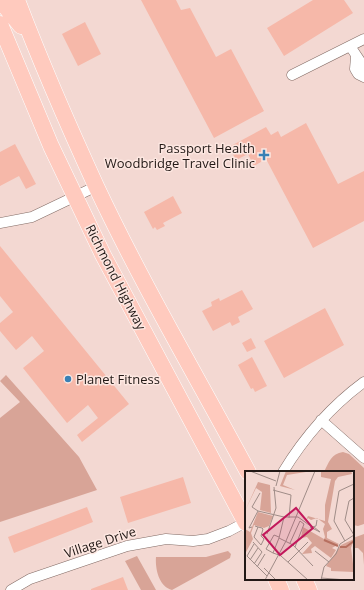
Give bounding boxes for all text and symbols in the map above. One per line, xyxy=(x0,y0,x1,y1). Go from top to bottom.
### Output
place label: Passport Health Woodbridge Travel Clinic xyxy=(105,139,255,172)
marker: Passport Health Woodbridge Travel Clinic xyxy=(258,149,270,161)
street label: Richmond Highway xyxy=(82,221,151,333)
place label: Planet Fitness xyxy=(76,370,160,388)
marker: Planet Fitness xyxy=(63,374,73,384)
inset map xyxy=(245,471,354,580)
street label: Village Drive xyxy=(62,522,138,562)

